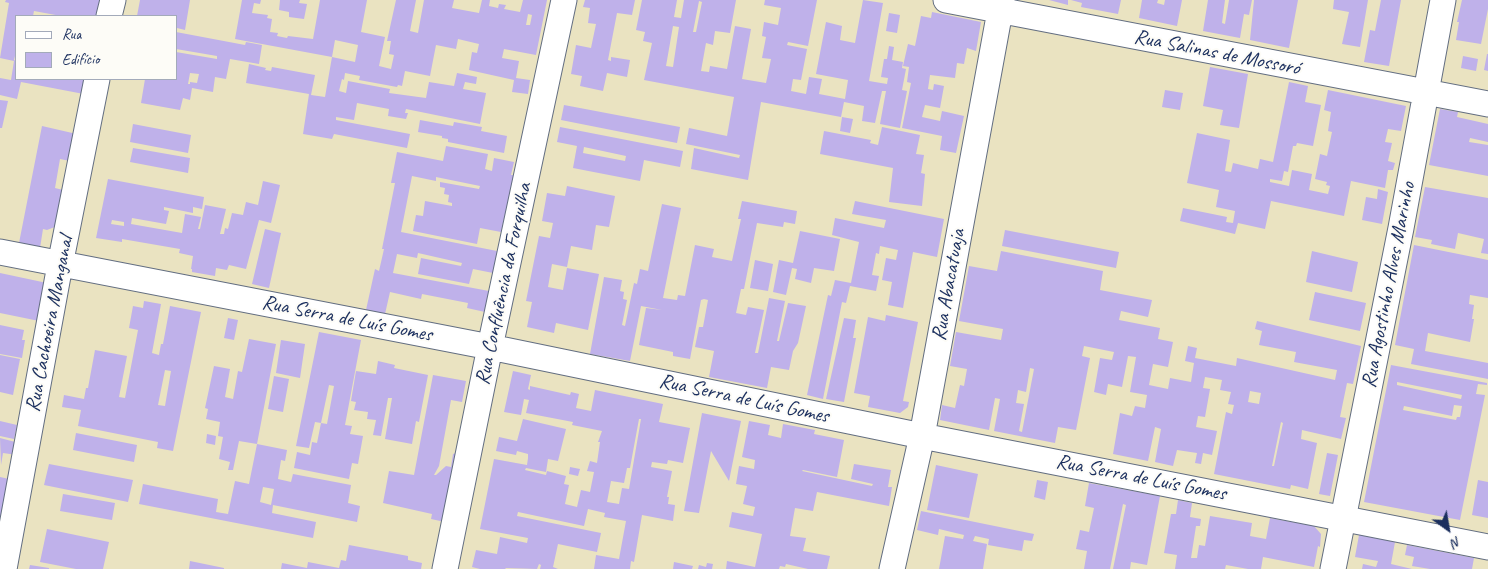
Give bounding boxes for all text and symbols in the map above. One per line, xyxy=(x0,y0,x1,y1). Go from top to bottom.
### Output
legend xyxy=(15,15,178,80)
text: Rua xyxy=(62,25,81,44)
street label: Rua Salinas de Mossoró xyxy=(1132,25,1302,81)
text: Edifício xyxy=(62,50,99,69)
street label: Rua Agostinho Alves Marinho xyxy=(1357,180,1421,390)
street label: Rua Confluência da Forquilha xyxy=(470,181,538,387)
street label: Rua Abacatuaja xyxy=(927,227,971,343)
street label: Rua Cachoeira Manganal xyxy=(21,234,79,414)
street label: Rua Serra de Luís Gomes xyxy=(260,290,434,348)
street label: Rua Serra de Luís Gomes xyxy=(657,369,831,429)
street label: Rua Serra de Luís Gomes xyxy=(1054,449,1228,507)
north arrow xyxy=(1423,504,1473,554)
text: N xyxy=(1448,533,1464,552)

